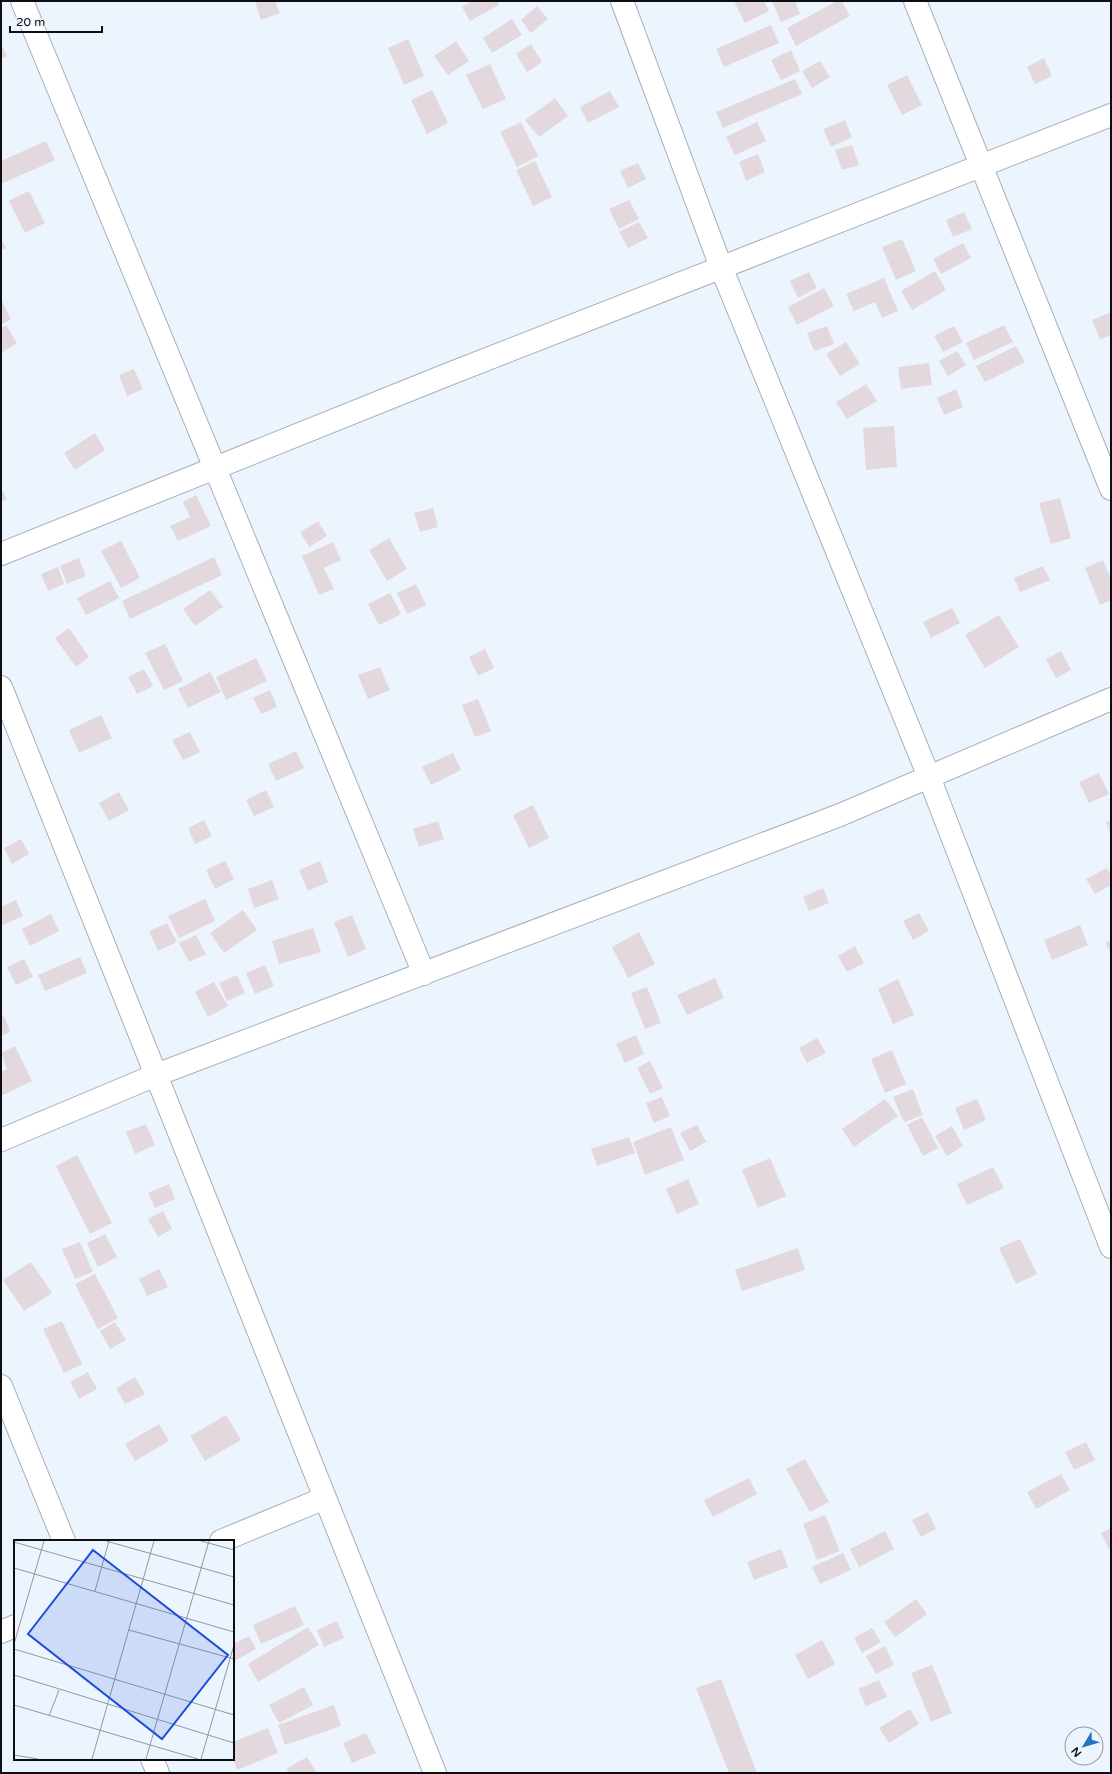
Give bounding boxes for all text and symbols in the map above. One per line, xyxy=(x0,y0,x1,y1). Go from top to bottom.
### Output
scale bar xyxy=(10,8,102,34)
text: 20 m xyxy=(16,15,45,29)
inset map xyxy=(14,1540,234,1760)
north arrow xyxy=(1064,1726,1104,1766)
text: N xyxy=(1069,1744,1084,1759)

